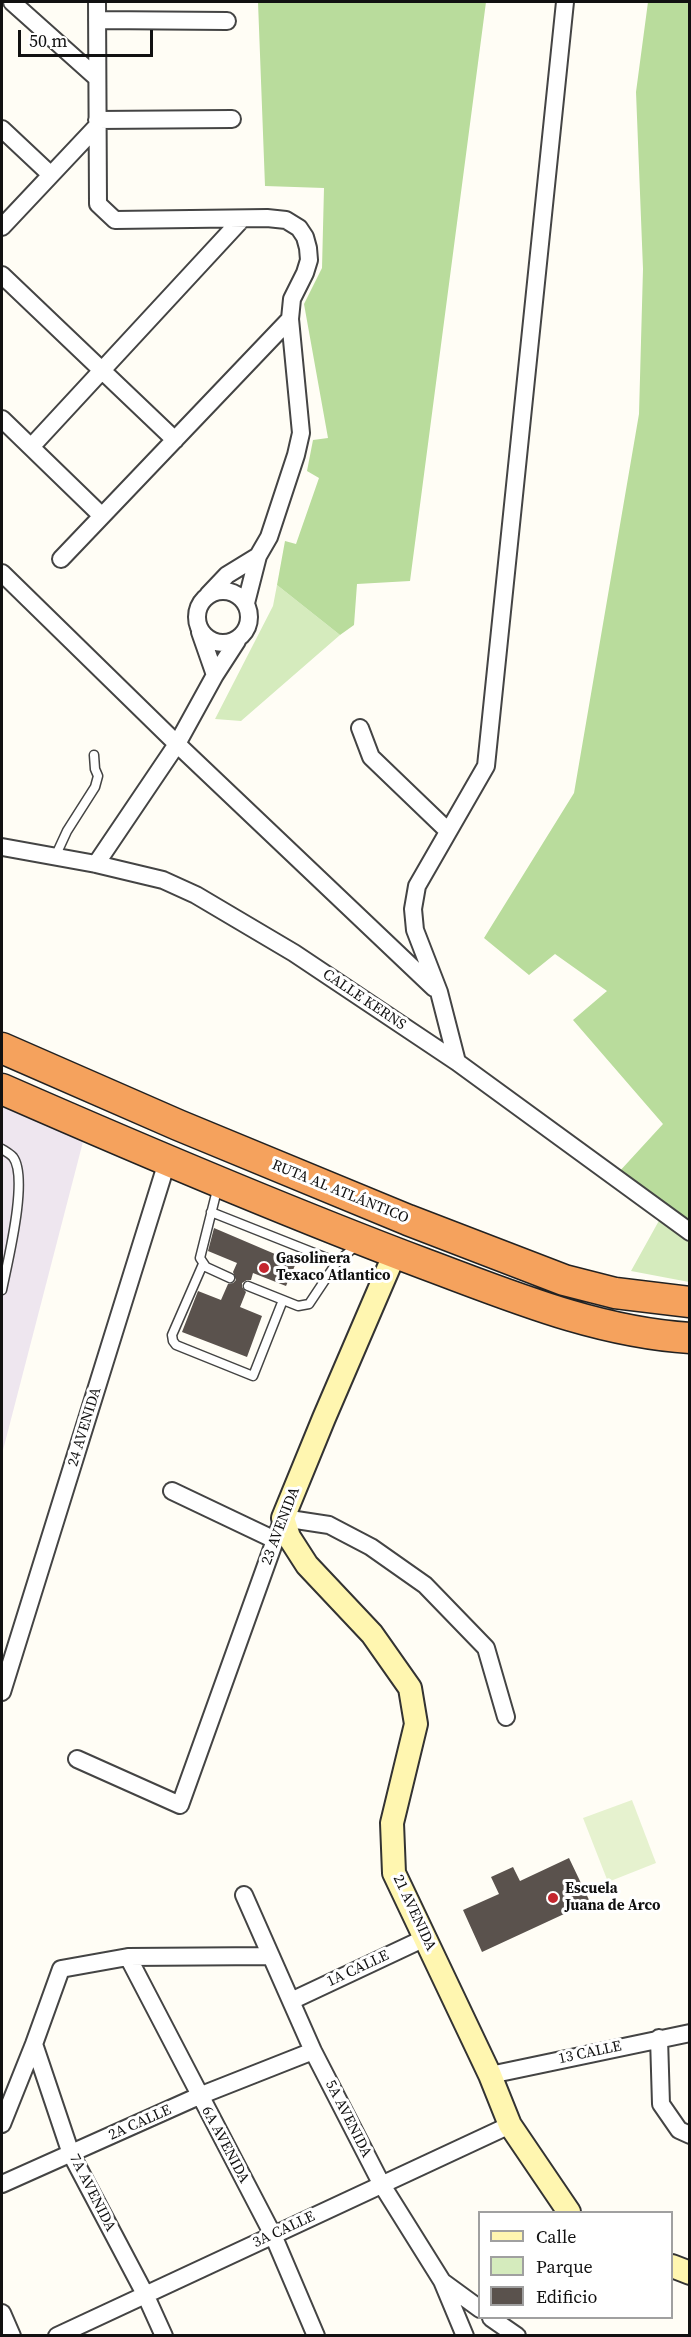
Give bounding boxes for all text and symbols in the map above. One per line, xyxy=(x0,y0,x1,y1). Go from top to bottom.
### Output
scale bar xyxy=(21,18,156,56)
text: 50 m xyxy=(29,28,67,53)
street label: CALLE KERNS xyxy=(319,966,409,1034)
street label: RUTA AL ATLÁNTICO xyxy=(269,1156,411,1228)
place label: Gasolinera Texaco Atlantico xyxy=(276,1250,391,1285)
marker: Gasolinera Texaco Atlantico xyxy=(257,1261,271,1275)
street label: 24 AVENIDA xyxy=(64,1385,106,1469)
street label: 23 AVENIDA xyxy=(258,1485,304,1567)
street label: 21 AVENIDA xyxy=(389,1872,439,1954)
place label: Escuela Juana de Arco xyxy=(565,1880,661,1915)
marker: Escuela Juana de Arco xyxy=(546,1891,560,1905)
street label: 1A CALLE xyxy=(324,1947,392,1991)
street label: 13 CALLE xyxy=(557,2038,623,2068)
street label: 5A AVENIDA xyxy=(321,2077,375,2161)
street label: 2A CALLE xyxy=(106,2101,174,2145)
street label: 6A AVENIDA xyxy=(197,2103,253,2187)
street label: 7A AVENIDA xyxy=(65,2151,119,2235)
street label: 3A CALLE xyxy=(250,2208,318,2252)
legend xyxy=(478,2211,673,2319)
text: Calle xyxy=(536,2224,576,2249)
text: Parque xyxy=(536,2254,593,2279)
text: Edificio xyxy=(536,2284,597,2309)

